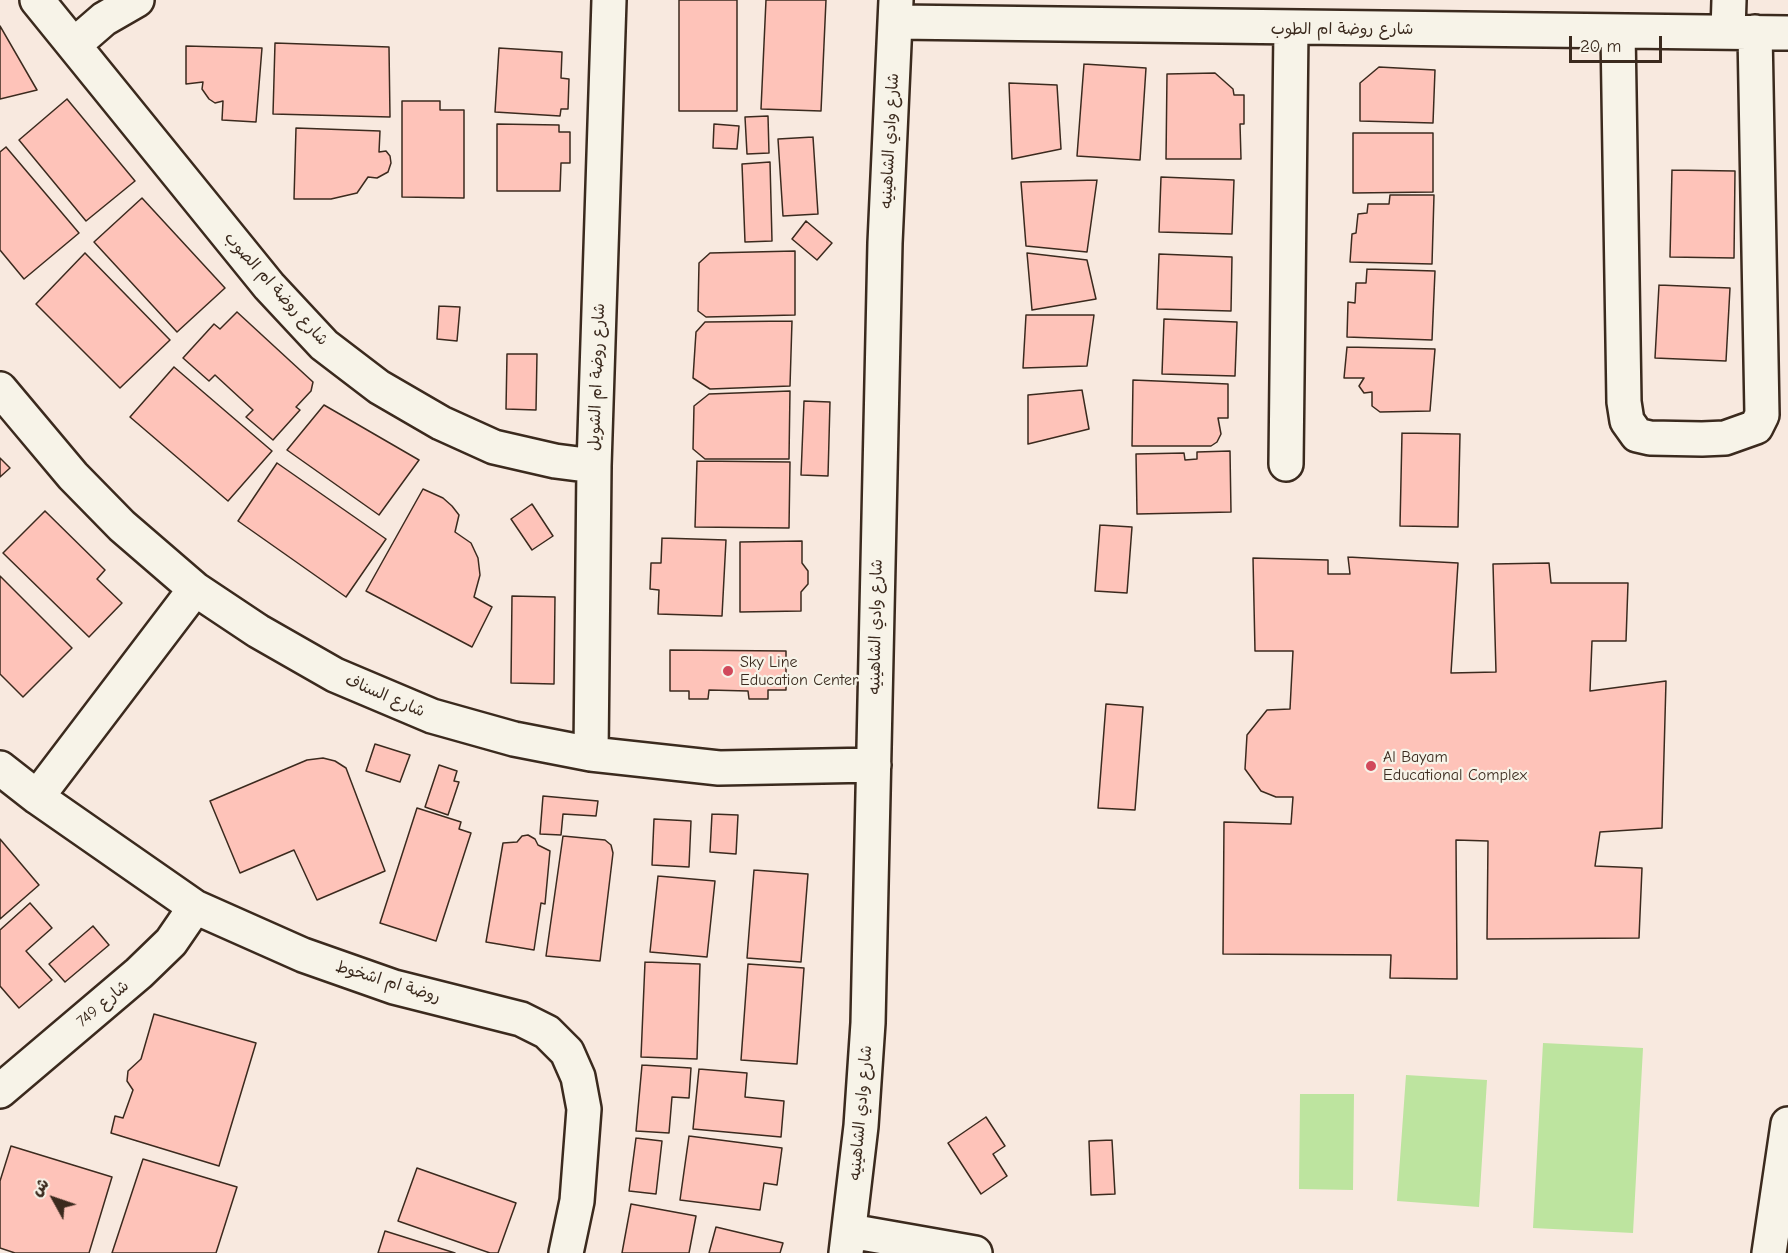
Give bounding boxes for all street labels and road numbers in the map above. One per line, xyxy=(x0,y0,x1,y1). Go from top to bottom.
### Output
street label: شارع روضة ام الطوب xyxy=(1271,19,1413,39)
street label: شارع وادي الشاهينيه xyxy=(877,73,903,209)
street label: شارع روضة ام الصوب xyxy=(220,228,332,350)
street label: شارع روضة ام الشويل xyxy=(585,303,609,451)
street label: شارع وادي الشاهينيه xyxy=(865,559,887,695)
street label: شارع السناف xyxy=(342,671,428,721)
street label: روضة ام اشخوط xyxy=(333,957,443,1007)
street label: شارع 749 xyxy=(73,977,133,1031)
street label: شارع وادي الشاهينيه xyxy=(846,1044,876,1182)

